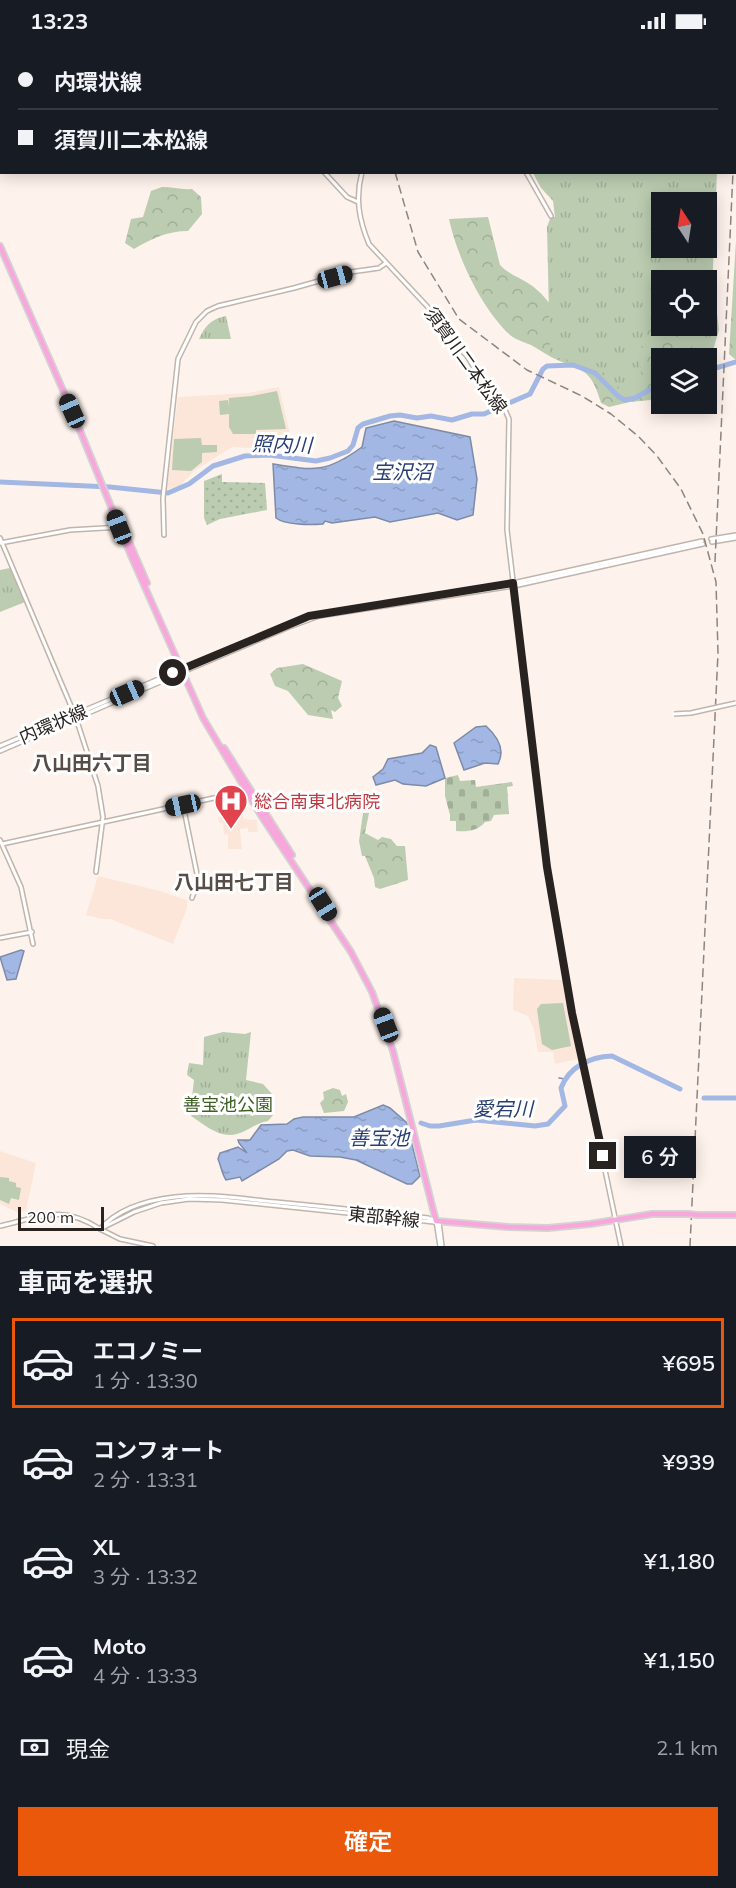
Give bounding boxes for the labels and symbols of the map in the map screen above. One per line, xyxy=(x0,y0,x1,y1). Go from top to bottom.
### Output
north arrow xyxy=(651,192,717,258)
car xyxy=(315,264,355,290)
street label: 須賀川二本松線 xyxy=(420,302,512,418)
car xyxy=(56,391,88,431)
water label: 照内川 xyxy=(252,430,314,458)
water label: 宝沢沼 xyxy=(372,459,435,484)
car xyxy=(104,507,134,547)
route start xyxy=(159,659,186,686)
car xyxy=(107,677,147,709)
street label: 内環状線 xyxy=(15,699,91,749)
district label: 八山田六丁目 xyxy=(32,750,152,775)
hospital icon: 総合南東北病院 xyxy=(213,783,249,830)
place label: 総合南東北病院 xyxy=(254,790,380,813)
car xyxy=(164,792,202,818)
district label: 八山田七丁目 xyxy=(174,869,294,894)
car xyxy=(306,884,340,924)
car xyxy=(371,1005,401,1045)
park label: 善宝池公園 xyxy=(183,1093,273,1116)
water label: 愛宕川 xyxy=(473,1096,535,1121)
water label: 善宝池 xyxy=(349,1125,411,1150)
callout: 6 分 xyxy=(624,1135,696,1177)
route end xyxy=(589,1142,616,1169)
street label: 東部幹線 xyxy=(347,1202,421,1232)
scale bar xyxy=(18,1204,104,1232)

